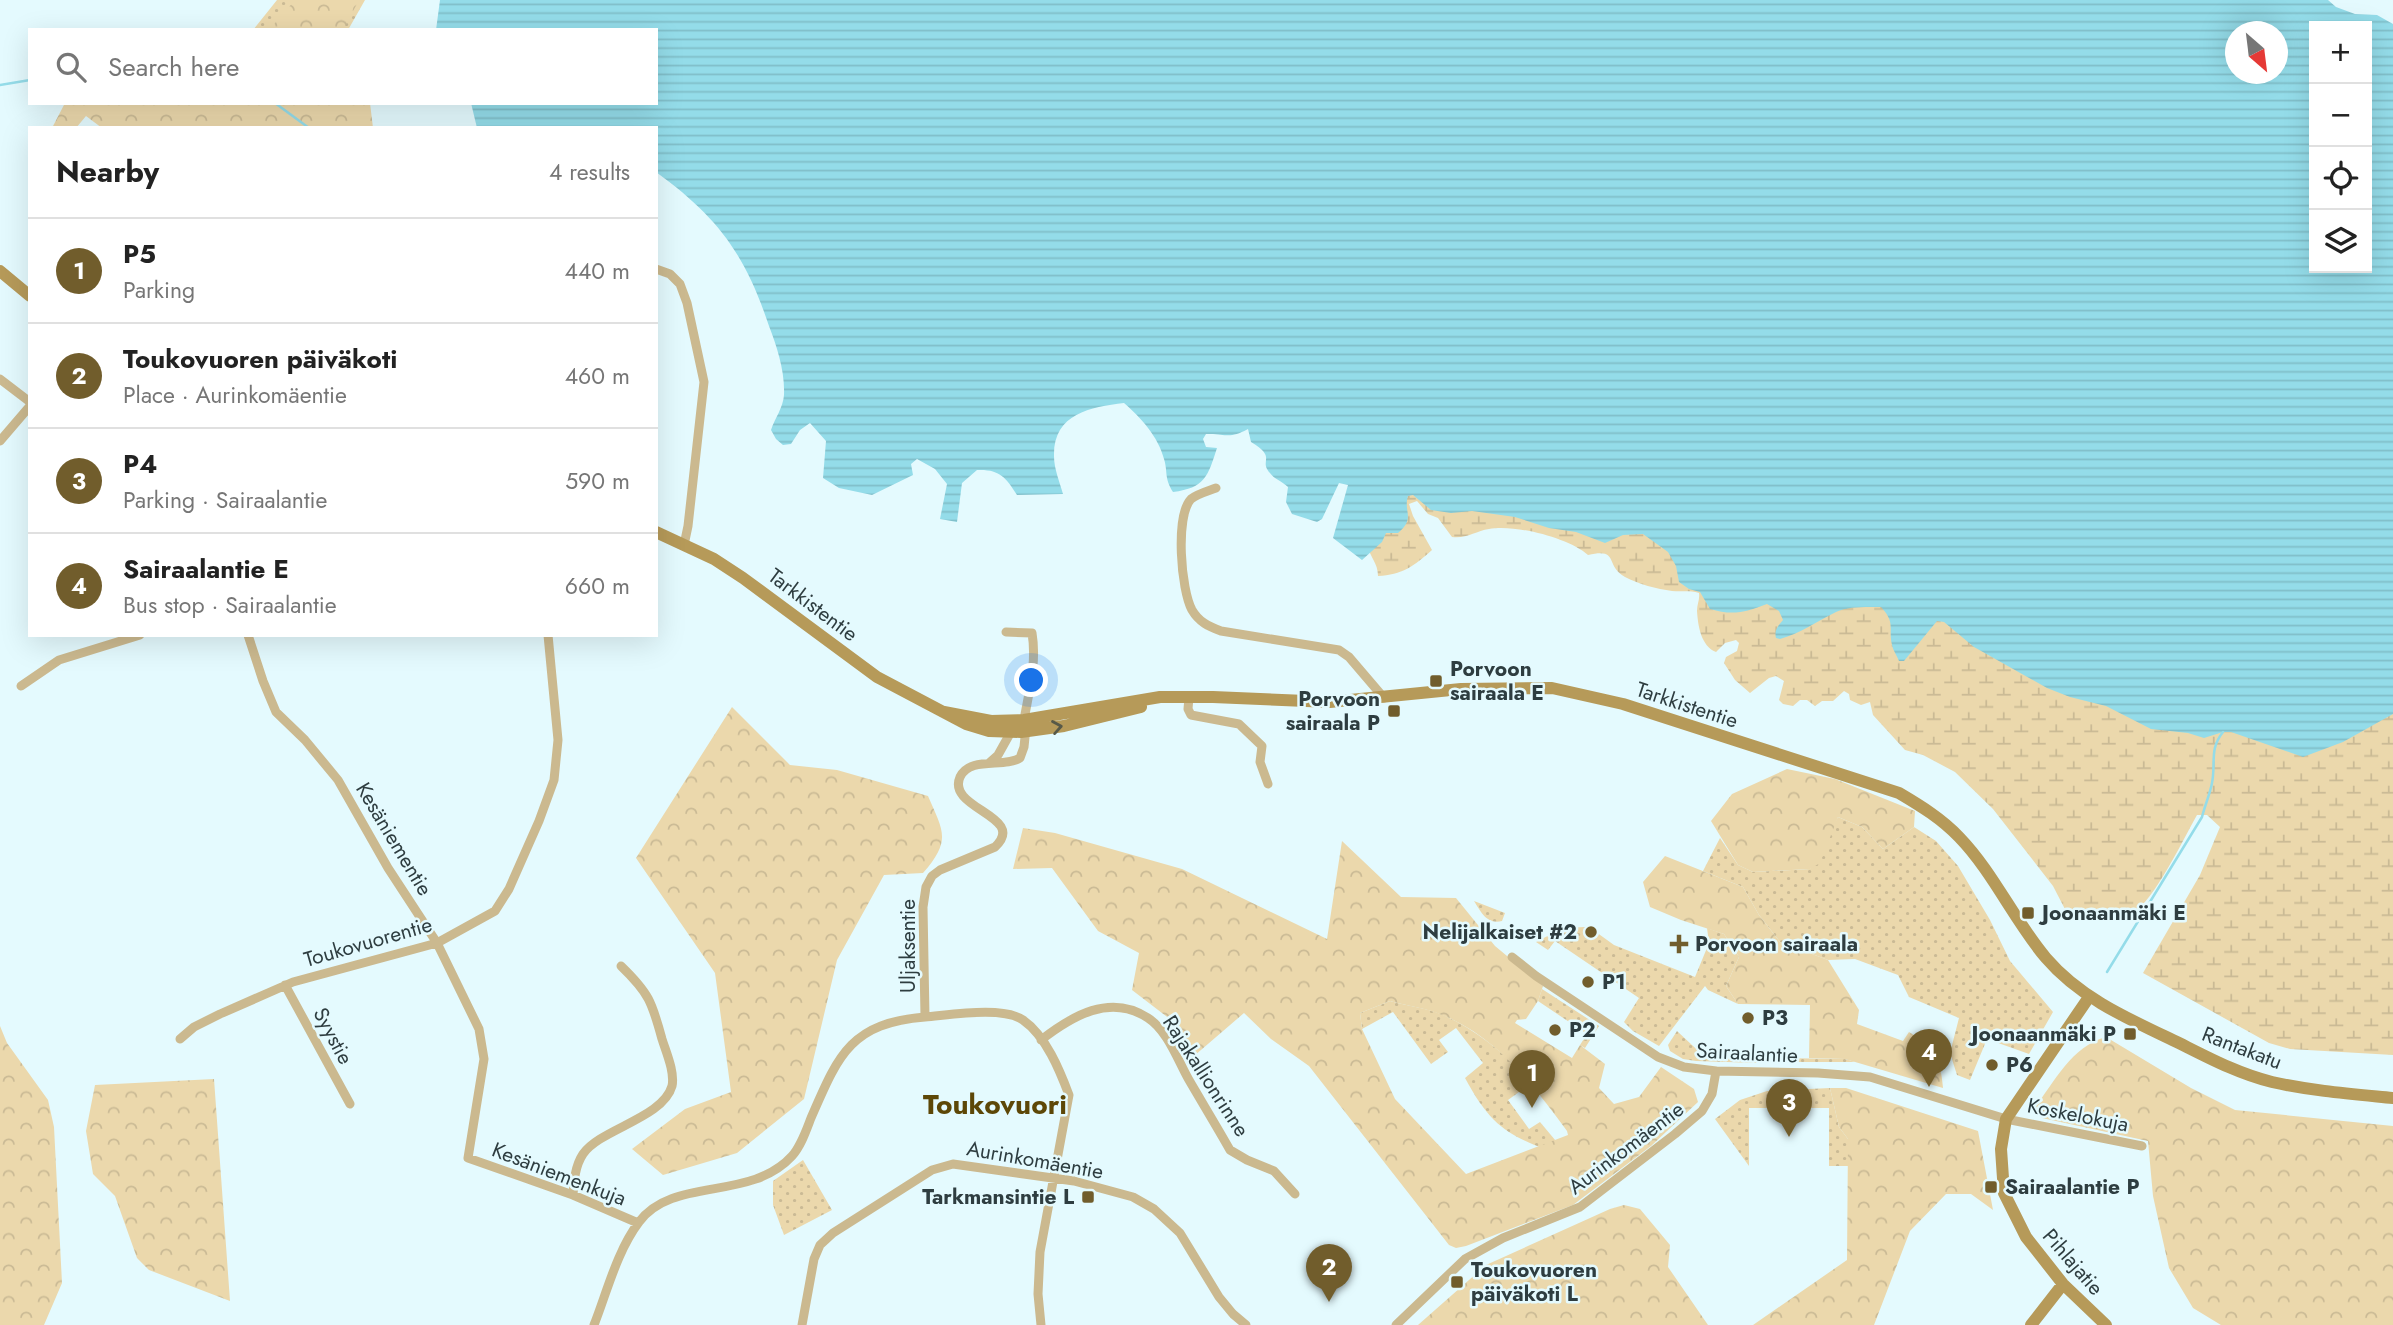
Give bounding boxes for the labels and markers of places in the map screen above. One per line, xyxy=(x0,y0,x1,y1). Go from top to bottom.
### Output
place label: Porvoon sairaala E xyxy=(1450,654,1544,708)
marker: Porvoon sairaala E xyxy=(1428,673,1444,689)
place label: Porvoon sairaala P xyxy=(1286,684,1380,738)
marker: Porvoon sairaala P xyxy=(1386,703,1402,719)
place label: Joonaanmäki E xyxy=(2038,898,2186,928)
marker: Joonaanmäki E xyxy=(2020,905,2036,921)
place label: Nelijalkaiset #2 xyxy=(1423,917,1577,947)
marker: Nelijalkaiset #2 xyxy=(1583,924,1599,940)
place label: Porvoon sairaala xyxy=(1695,929,1858,959)
marker: Porvoon sairaala xyxy=(1669,934,1689,954)
place label: P1 xyxy=(1602,967,1626,997)
marker: P1 xyxy=(1580,974,1596,990)
place label: P3 xyxy=(1762,1003,1788,1033)
marker: P3 xyxy=(1740,1010,1756,1026)
place label: P2 xyxy=(1569,1015,1596,1045)
place label: Joonaanmäki P xyxy=(1968,1019,2116,1049)
marker: P2 xyxy=(1547,1022,1563,1038)
marker: Joonaanmäki P xyxy=(2122,1026,2138,1042)
pin: 4 xyxy=(1906,1029,1952,1087)
pin: 1 xyxy=(1509,1050,1555,1108)
place label: P6 xyxy=(2006,1050,2033,1080)
marker: P6 xyxy=(1984,1057,2000,1073)
pin: 3 xyxy=(1766,1079,1812,1137)
place label: Sairaalantie P xyxy=(2005,1172,2139,1202)
marker: Sairaalantie P xyxy=(1983,1179,1999,1195)
place label: Tarkmansintie L xyxy=(922,1182,1074,1212)
marker: Tarkmansintie L xyxy=(1080,1189,1096,1205)
pin: 2 xyxy=(1306,1244,1352,1302)
place label: Toukovuoren päiväkoti L xyxy=(1471,1255,1597,1309)
marker: Toukovuoren päiväkoti L xyxy=(1449,1274,1465,1290)

